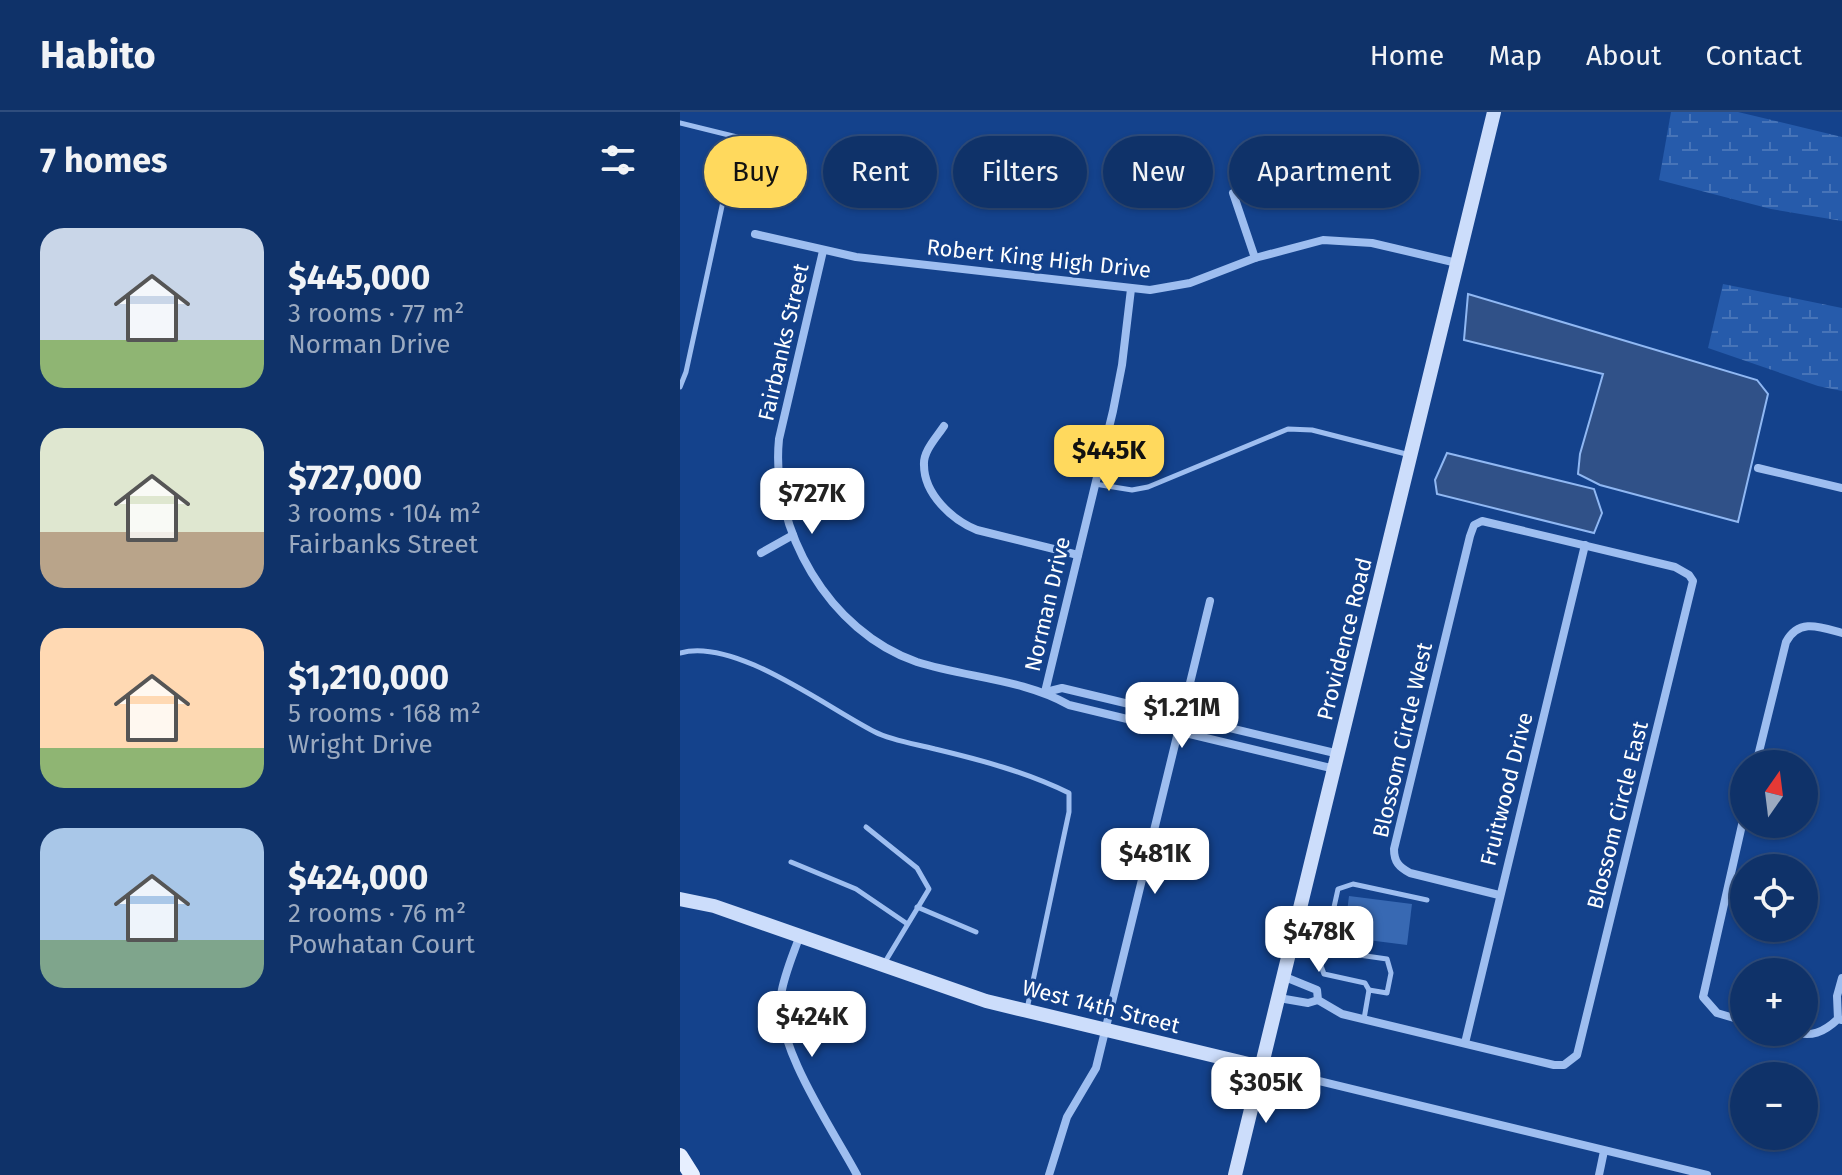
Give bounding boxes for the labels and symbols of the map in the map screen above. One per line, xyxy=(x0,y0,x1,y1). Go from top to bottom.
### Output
street label: Robert King High Drive xyxy=(925,233,1152,284)
street label: Fairbanks Street xyxy=(752,261,815,423)
pin: $445K xyxy=(1053,425,1165,493)
pin: $727K xyxy=(756,468,868,536)
street label: Norman Drive xyxy=(1019,534,1076,674)
street label: Providence Road xyxy=(1311,555,1378,723)
street label: Blossom Circle West xyxy=(1367,640,1438,840)
pin: $1.21M xyxy=(1117,682,1247,750)
street label: Fruitwood Drive xyxy=(1474,709,1539,869)
street label: Blossom Circle East xyxy=(1581,718,1654,912)
north arrow xyxy=(1730,750,1818,838)
pin: $481K xyxy=(1099,828,1211,896)
pin: $478K xyxy=(1263,906,1375,974)
street label: West 14th Street xyxy=(1019,974,1183,1039)
pin: $424K xyxy=(756,991,868,1059)
pin: $305K xyxy=(1210,1057,1322,1125)

